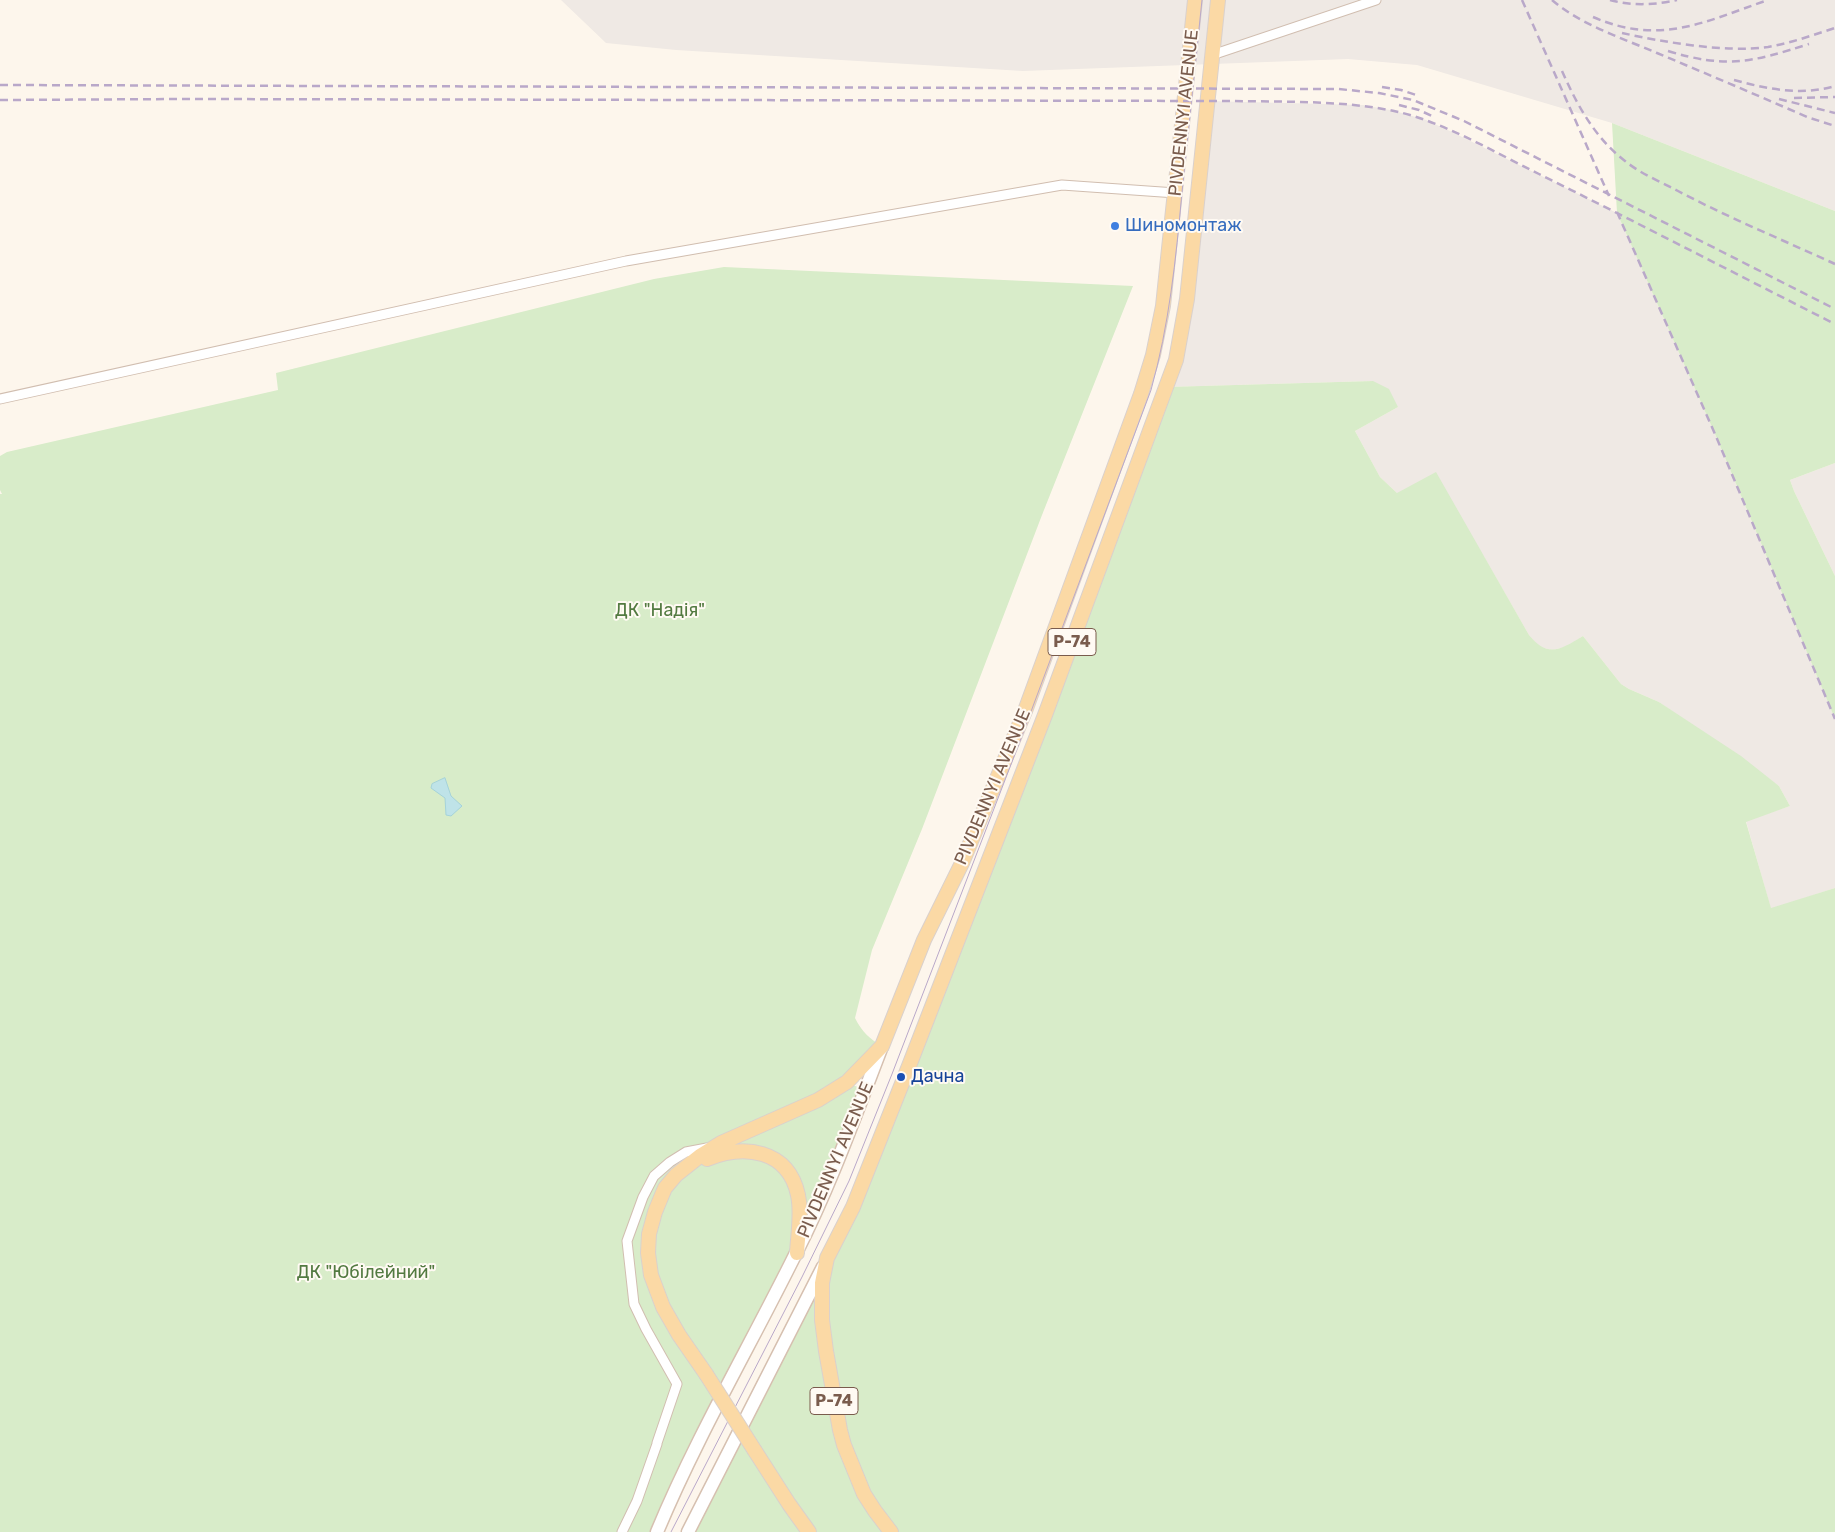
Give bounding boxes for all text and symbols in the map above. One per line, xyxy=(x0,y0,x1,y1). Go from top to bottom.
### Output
street label: PIVDENNYI AVENUE xyxy=(1165,29,1203,197)
place label: Шиномонтаж xyxy=(1125,215,1242,237)
marker: Шиномонтаж xyxy=(1109,220,1121,232)
park label: ДК "Надія" xyxy=(615,600,705,622)
road number: Р-74 xyxy=(1048,628,1096,656)
street label: PIVDENNYI AVENUE xyxy=(950,706,1036,868)
place label: Дачна xyxy=(911,1066,964,1088)
marker: Дачна xyxy=(895,1071,907,1083)
street label: PIVDENNYI AVENUE xyxy=(793,1079,879,1241)
park label: ДК "Юбілейний" xyxy=(297,1262,435,1284)
road number: Р-74 xyxy=(810,1388,858,1414)

